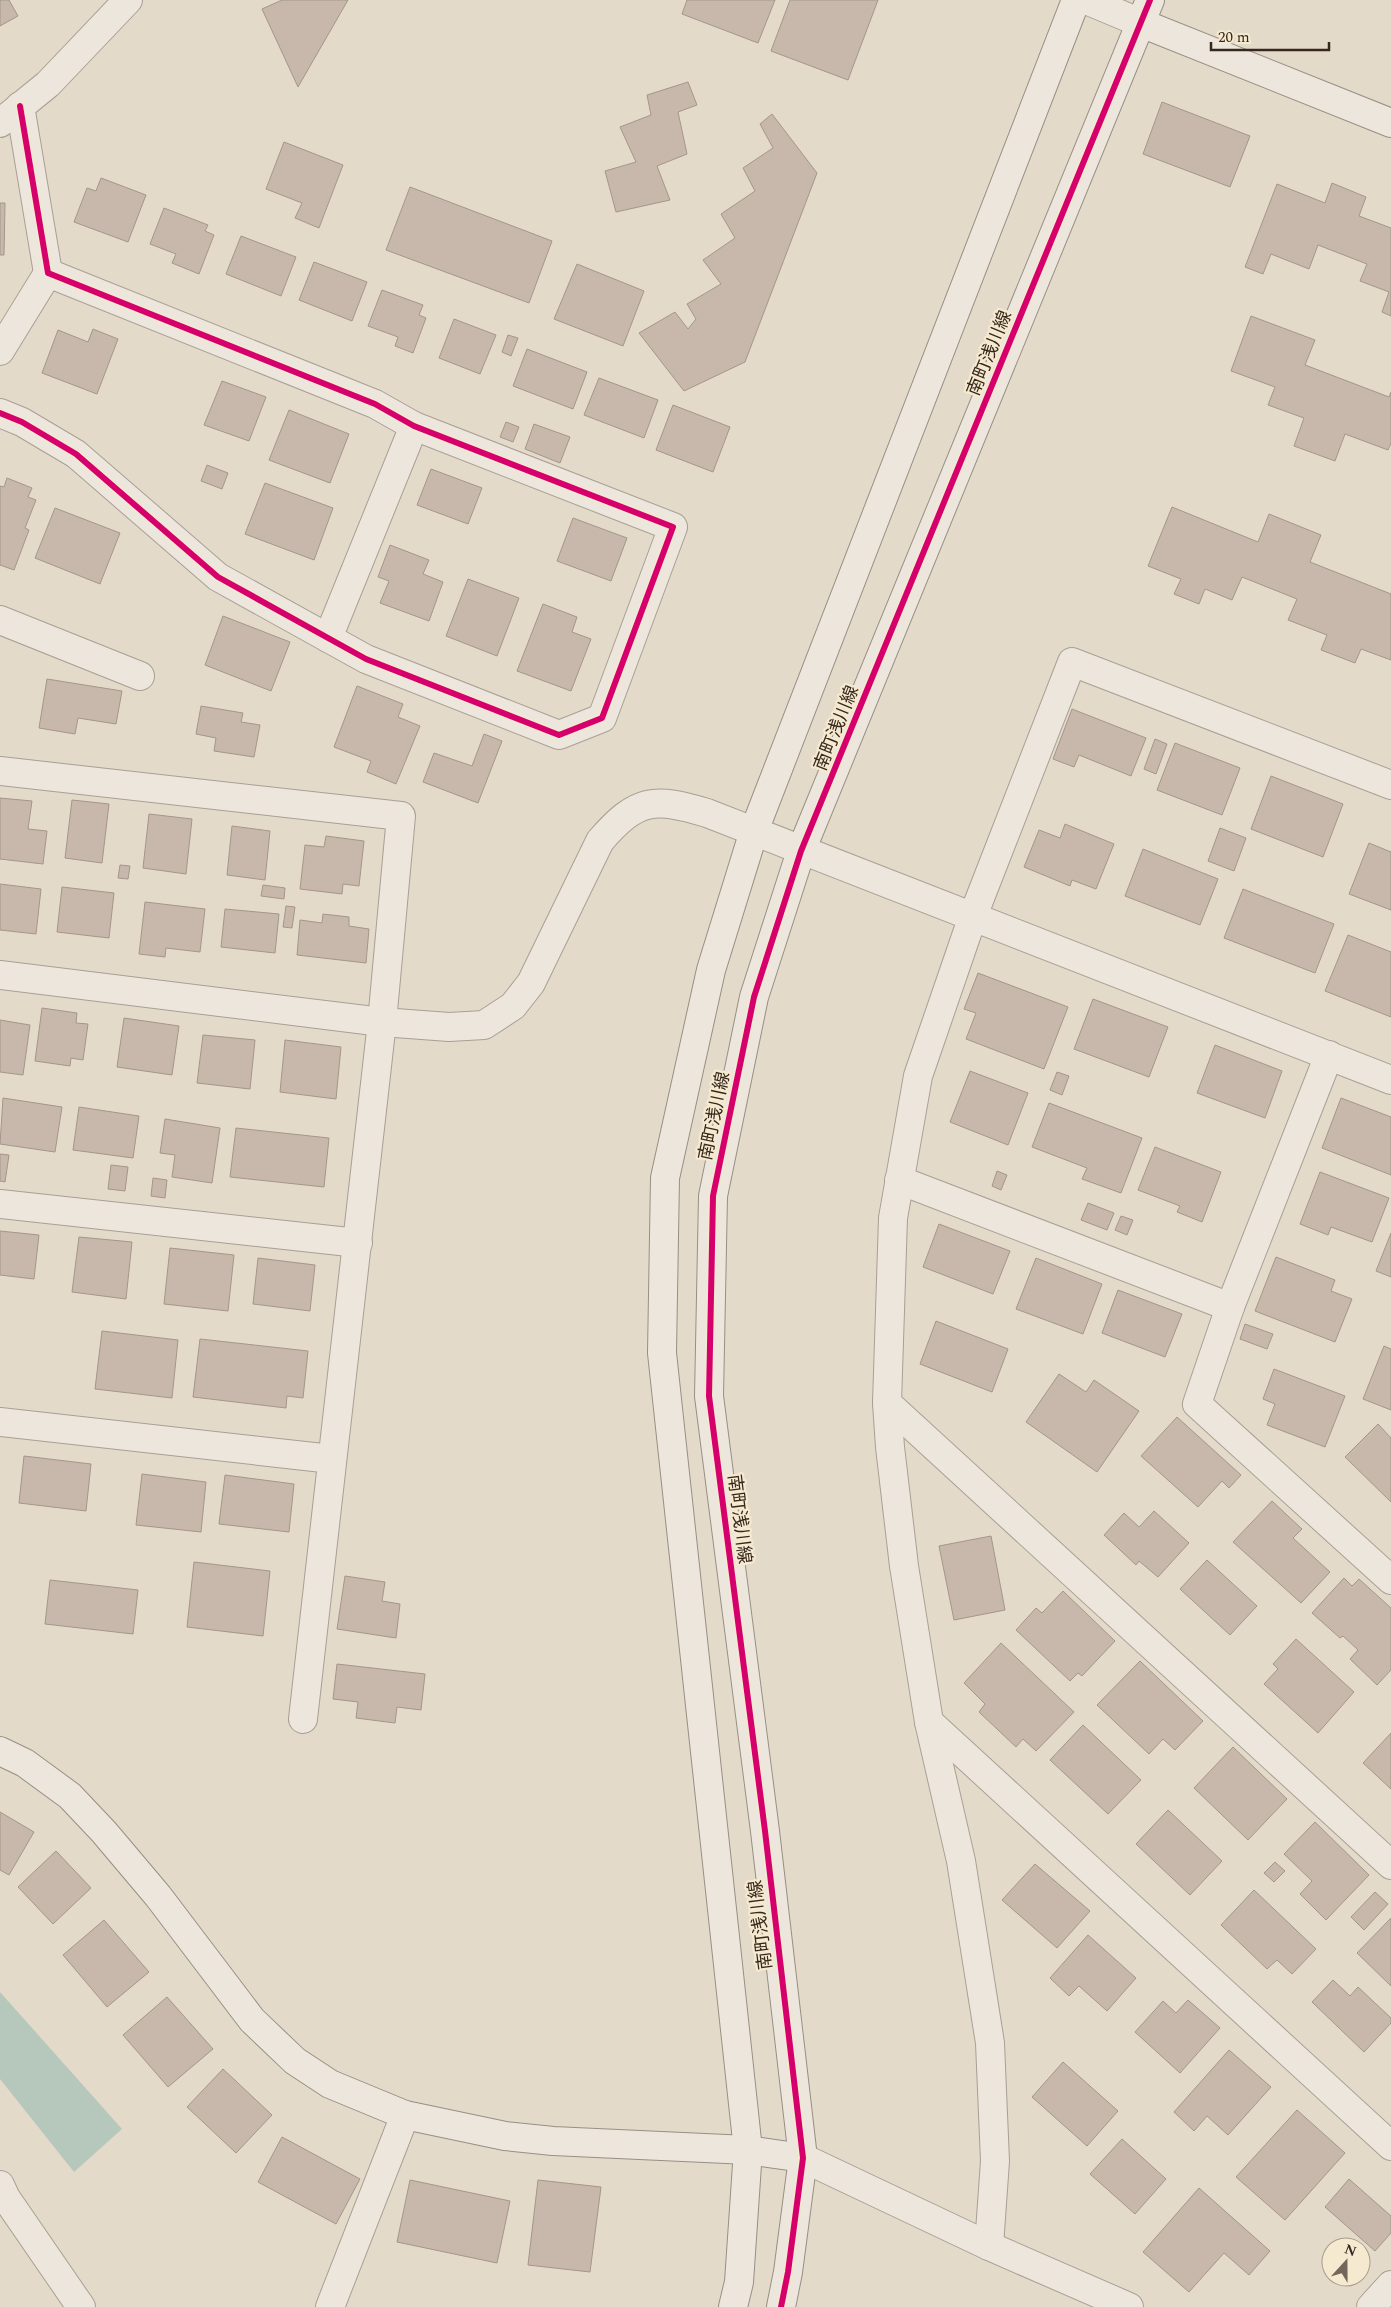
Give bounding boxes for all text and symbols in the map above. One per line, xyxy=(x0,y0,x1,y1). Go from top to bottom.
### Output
scale bar xyxy=(1211,20,1328,52)
text: 20 m xyxy=(1218,26,1250,49)
street label: 南町浅川線 xyxy=(960,306,1019,400)
street label: 南町浅川線 xyxy=(807,681,866,775)
street label: 南町浅川線 xyxy=(692,1069,737,1163)
street label: 南町浅川線 xyxy=(721,1473,758,1565)
street label: 南町浅川線 xyxy=(742,1879,779,1971)
north arrow xyxy=(1321,2237,1371,2287)
text: N xyxy=(1341,2238,1360,2262)

